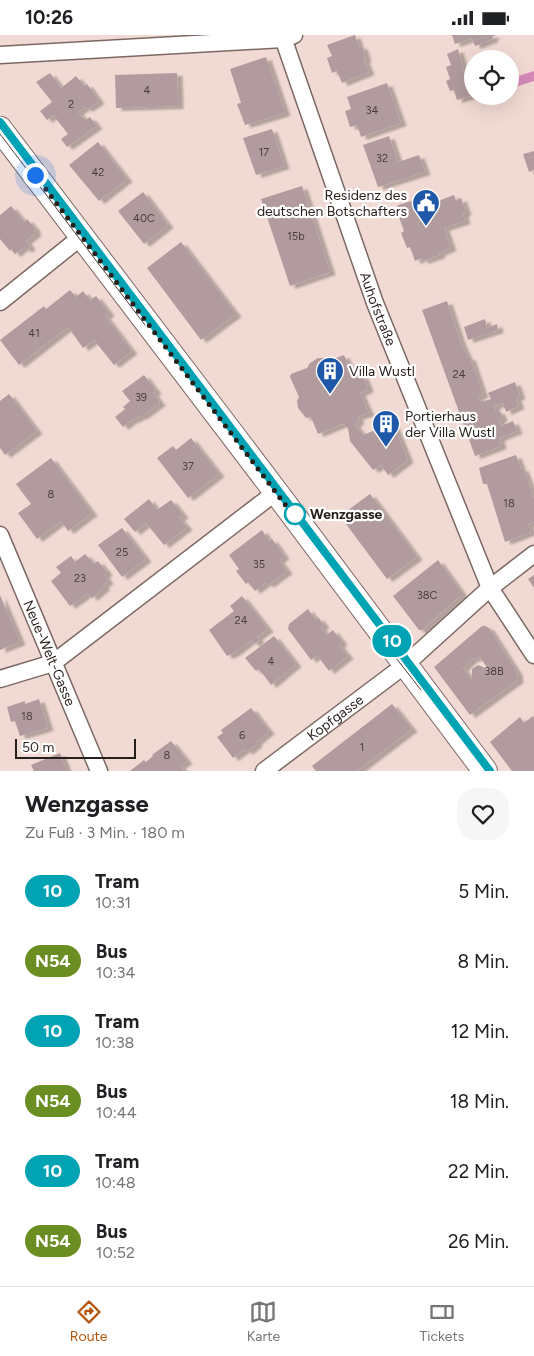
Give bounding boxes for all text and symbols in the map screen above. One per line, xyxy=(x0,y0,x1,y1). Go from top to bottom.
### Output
text: 10:26 xyxy=(25,6,73,29)
map controls xyxy=(464,50,519,105)
button: locate xyxy=(464,50,519,105)
house number: 4 xyxy=(144,84,151,97)
house number: 2 xyxy=(68,98,74,111)
house number: 34 xyxy=(366,104,379,117)
house number: 17 xyxy=(259,146,269,159)
house number: 32 xyxy=(376,152,388,165)
your location xyxy=(23,163,48,188)
house number: 42 xyxy=(92,166,104,179)
place label: Residenz des deutschen Botschafters xyxy=(257,187,407,220)
public building icon: Residenz des deutschen Botschafters xyxy=(411,188,441,227)
house number: 40C xyxy=(133,212,155,225)
house number: 15b xyxy=(287,230,305,243)
street label: Auhofstraße xyxy=(356,270,399,349)
house number: 41 xyxy=(28,327,40,340)
building icon: Villa Wustl xyxy=(315,356,345,395)
place label: Villa Wustl xyxy=(349,363,415,380)
house number: 24 xyxy=(453,368,466,381)
house number: 39 xyxy=(135,391,147,404)
place label: Portierhaus der Villa Wustl xyxy=(405,408,495,441)
building icon: Portierhaus der Villa Wustl xyxy=(371,409,401,448)
house number: 37 xyxy=(182,460,194,473)
house number: 8 xyxy=(48,488,55,501)
house number: 18 xyxy=(503,497,515,510)
marker: Wenzgasse xyxy=(284,503,306,525)
place label: Wenzgasse xyxy=(310,506,382,523)
house number: 25 xyxy=(116,546,128,559)
house number: 35 xyxy=(253,558,265,571)
house number: 23 xyxy=(74,572,86,585)
house number: 38C xyxy=(417,589,437,602)
street label: Neue-Welt-Gasse xyxy=(19,598,79,709)
house number: 24 xyxy=(235,614,248,627)
line badge: 10 xyxy=(370,625,414,657)
text: 10 xyxy=(382,630,402,652)
house number: 4 xyxy=(268,655,275,668)
house number: 38B xyxy=(484,665,504,678)
street label: Kopfgasse xyxy=(304,691,367,745)
house number: 18 xyxy=(21,710,33,723)
house number: 6 xyxy=(239,729,245,742)
scale bar xyxy=(15,736,136,759)
text: 50 m xyxy=(22,739,54,756)
house number: 1 xyxy=(360,741,364,754)
house number: 8 xyxy=(164,749,171,762)
button: heart xyxy=(457,788,509,840)
text: Wenzgasse xyxy=(25,789,149,818)
text: Zu Fuß · 3 Min. · 180 m xyxy=(25,823,185,842)
text: Tram xyxy=(95,870,139,893)
text: 10 xyxy=(43,880,62,902)
text: 5 Min. xyxy=(458,880,509,903)
text: 10:31 xyxy=(95,893,131,912)
text: Bus xyxy=(96,940,127,963)
text: N54 xyxy=(35,950,71,972)
text: 8 Min. xyxy=(458,950,509,973)
text: 10:34 xyxy=(96,963,135,982)
text: Tram xyxy=(95,1010,139,1033)
text: 10 xyxy=(43,1020,62,1042)
text: 12 Min. xyxy=(451,1020,509,1043)
text: 10:38 xyxy=(95,1033,134,1052)
text: Bus xyxy=(96,1080,127,1103)
text: N54 xyxy=(35,1090,71,1112)
text: 18 Min. xyxy=(450,1090,509,1113)
text: 10:44 xyxy=(96,1103,137,1122)
text: Tram xyxy=(95,1150,139,1173)
text: 10 xyxy=(43,1160,62,1182)
text: 22 Min. xyxy=(448,1160,509,1183)
text: 10:48 xyxy=(95,1173,136,1192)
text: Bus xyxy=(96,1220,127,1243)
text: N54 xyxy=(35,1230,71,1252)
text: 26 Min. xyxy=(448,1230,509,1253)
text: 10:52 xyxy=(96,1243,135,1262)
tab: Route xyxy=(70,1298,107,1345)
tab: Karte xyxy=(247,1298,280,1345)
tab: Tickets xyxy=(420,1298,464,1345)

